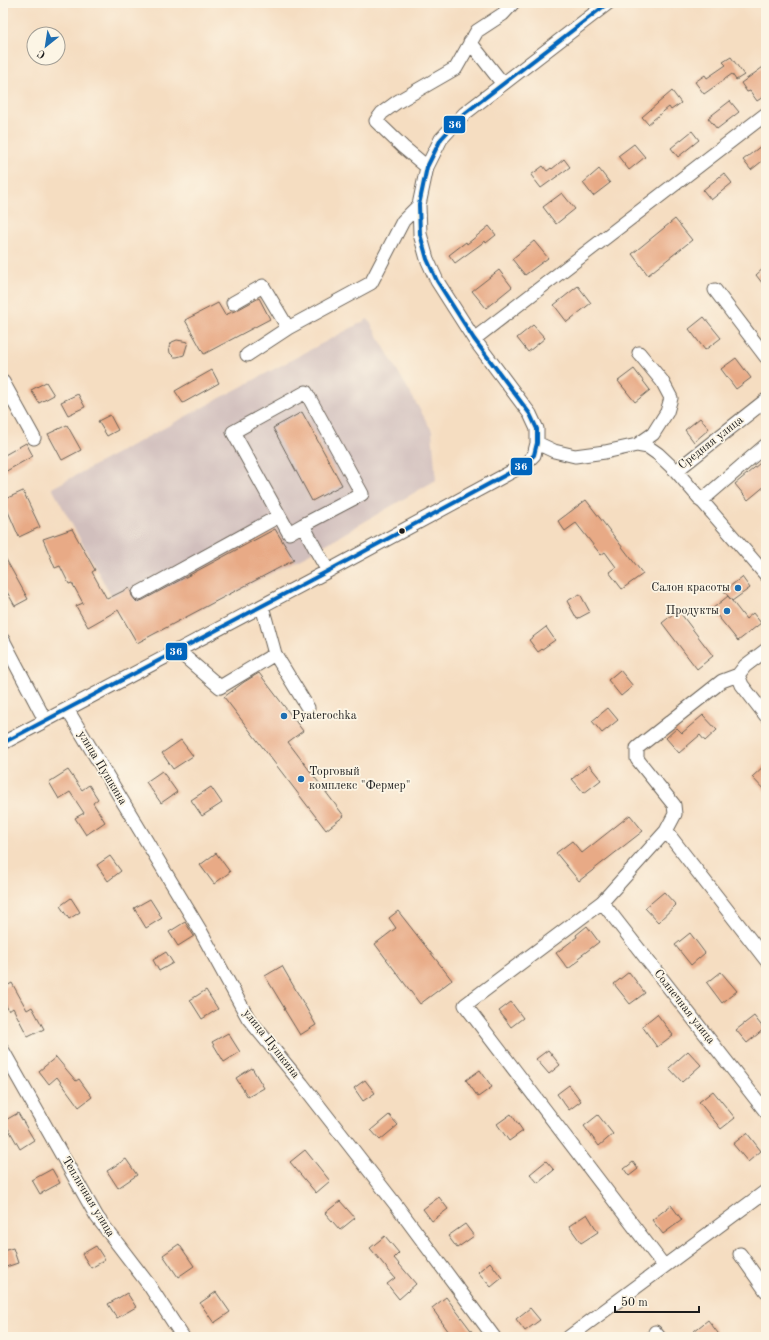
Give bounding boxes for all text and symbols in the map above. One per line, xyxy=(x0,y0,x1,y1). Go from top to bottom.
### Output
north arrow xyxy=(26,26,66,66)
text: С xyxy=(36,47,48,60)
line badge: 36 xyxy=(443,115,466,134)
text: 36 xyxy=(449,120,461,131)
street label: Средняя улица xyxy=(676,414,746,472)
line badge: 36 xyxy=(510,457,533,476)
text: 36 xyxy=(515,462,527,473)
unlabelled marker xyxy=(397,526,407,536)
place label: Салон красоты xyxy=(651,582,730,594)
marker: Салон красоты xyxy=(733,583,743,593)
place label: Продукты xyxy=(666,605,719,617)
marker: Продукты xyxy=(722,606,732,616)
line badge: 36 xyxy=(165,642,188,661)
text: 36 xyxy=(170,647,182,658)
place label: Pyaterochka xyxy=(292,710,357,722)
marker: Pyaterochka xyxy=(279,711,289,721)
street label: улица Пушкина xyxy=(75,729,129,807)
place label: Торговый комплекс "Фермер" xyxy=(309,766,411,792)
marker: Торговый комплекс "Фермер" xyxy=(296,774,306,784)
street label: Солнечная улица xyxy=(651,967,717,1047)
street label: улица Пушкина xyxy=(240,1007,302,1081)
street label: Тепличная улица xyxy=(59,1155,117,1239)
scale bar xyxy=(615,1288,699,1314)
text: 50 m xyxy=(621,1296,648,1309)

